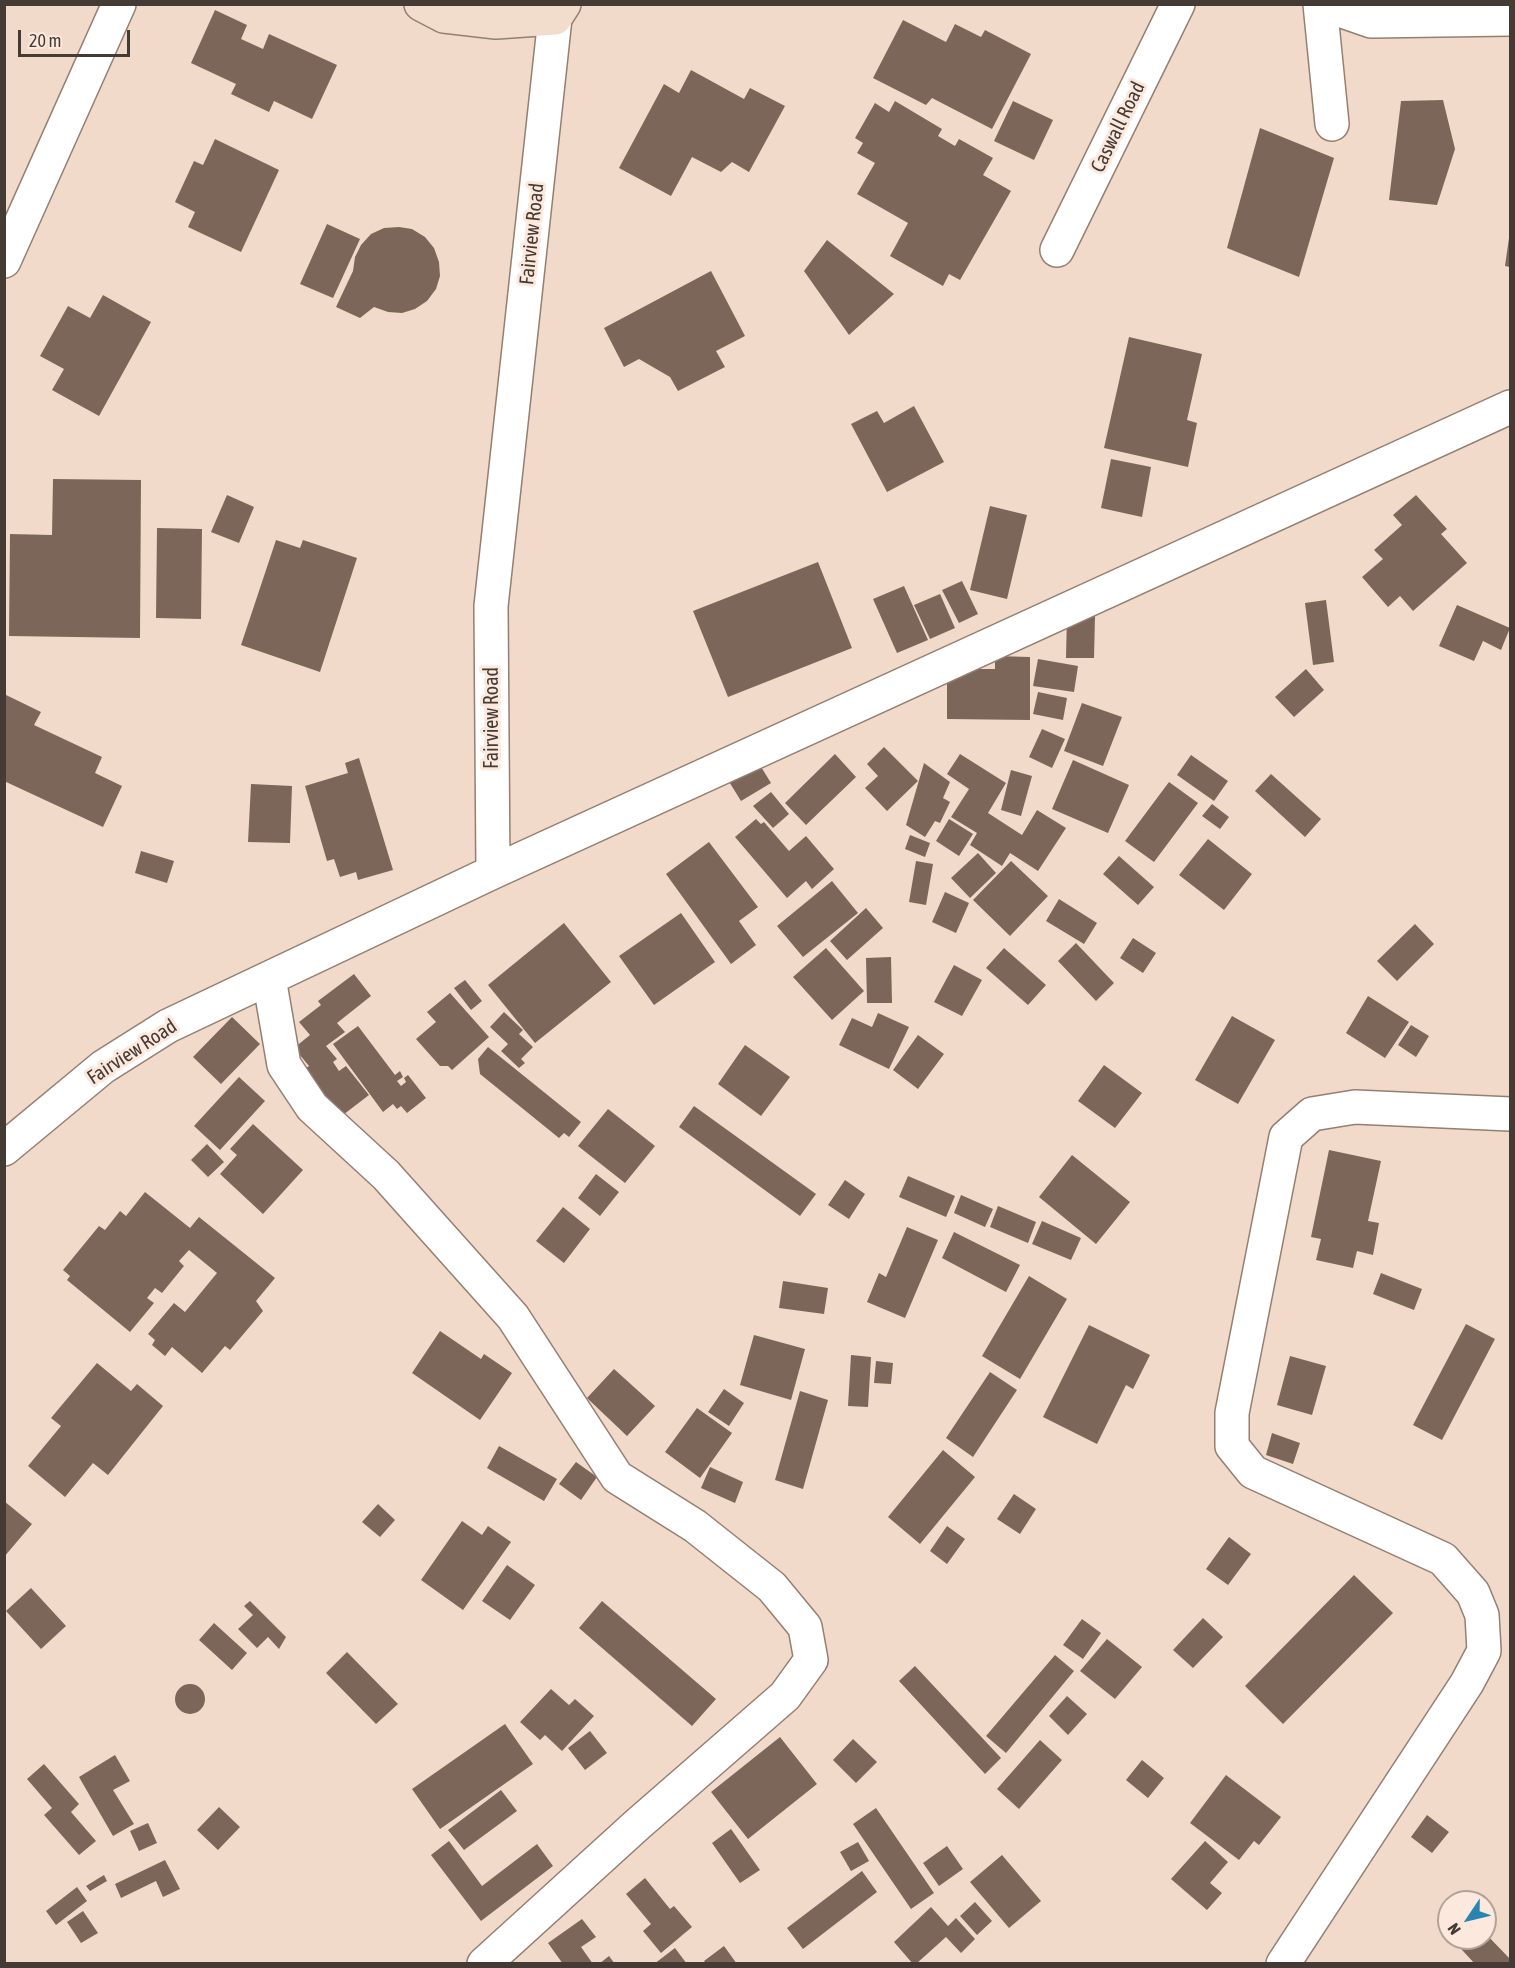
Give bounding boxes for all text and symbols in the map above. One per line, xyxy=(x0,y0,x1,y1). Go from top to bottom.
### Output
scale bar xyxy=(21,18,134,56)
text: 20 m xyxy=(29,30,61,51)
street label: Caswall Road xyxy=(1086,78,1150,176)
street label: Fairview Road xyxy=(515,182,549,286)
street label: Fairview Road xyxy=(480,667,504,769)
street label: Fairview Road xyxy=(83,1014,181,1090)
north arrow xyxy=(1437,1890,1497,1950)
text: N xyxy=(1444,1920,1464,1938)

